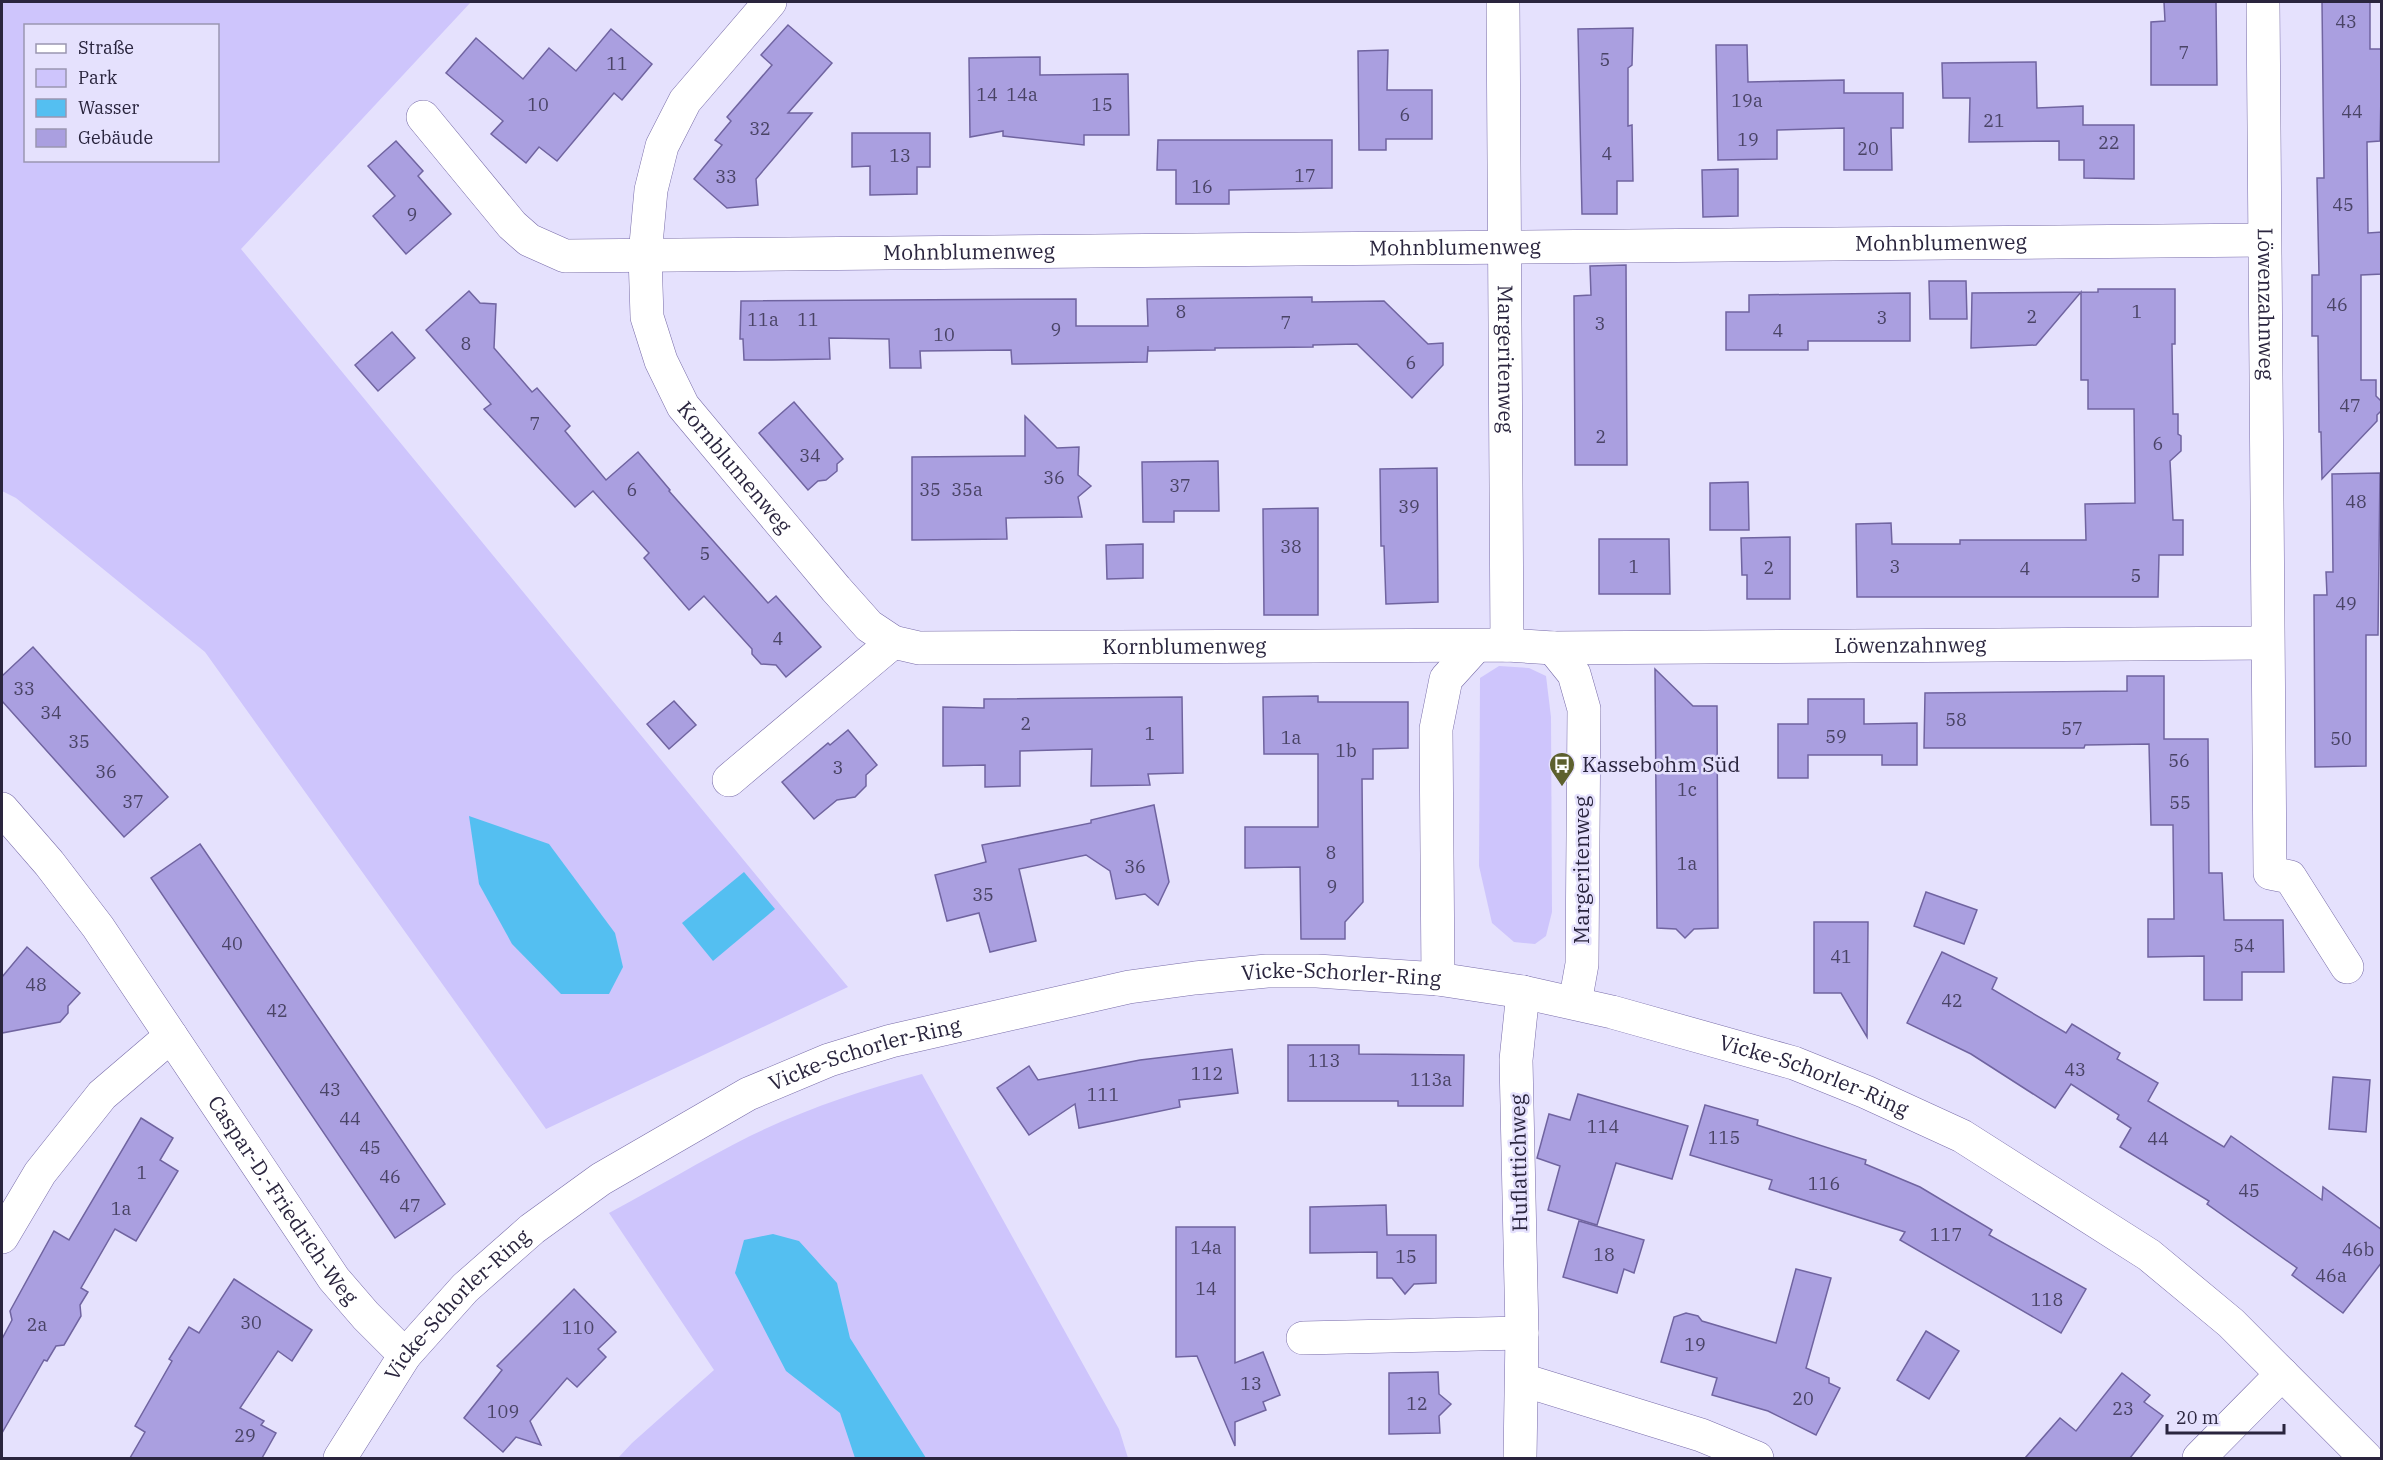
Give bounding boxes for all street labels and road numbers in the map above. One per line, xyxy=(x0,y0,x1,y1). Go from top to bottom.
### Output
street label: Mohnblumenweg xyxy=(1855,227,2028,257)
street label: Löwenzahnweg xyxy=(2252,228,2281,381)
street label: Mohnblumenweg xyxy=(1369,232,1542,261)
street label: Mohnblumenweg xyxy=(883,236,1056,266)
street label: Margeritenweg xyxy=(1492,285,1521,434)
street label: Kornblumenweg xyxy=(672,395,799,539)
street label: Löwenzahnweg xyxy=(1834,630,1987,659)
street label: Kornblumenweg xyxy=(1102,631,1267,660)
street label: Margeritenweg xyxy=(1567,795,1595,944)
street label: Vicke-Schorler-Ring xyxy=(1240,956,1443,992)
street label: Vicke-Schorler-Ring xyxy=(764,1010,964,1097)
street label: Vicke-Schorler-Ring xyxy=(1716,1028,1914,1123)
street label: Caspar-D.-Friedrich-Weg xyxy=(202,1090,365,1310)
street label: Huflattichweg xyxy=(1503,1093,1533,1232)
street label: Vicke-Schorler-Ring xyxy=(377,1222,536,1386)

